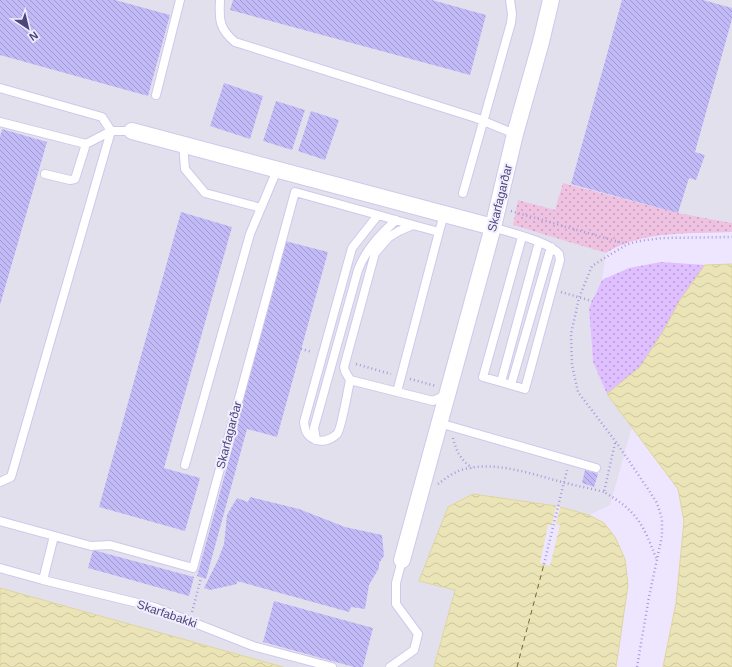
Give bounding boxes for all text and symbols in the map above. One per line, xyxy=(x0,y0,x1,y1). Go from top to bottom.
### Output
north arrow xyxy=(8,8,48,48)
text: N xyxy=(27,29,40,43)
street label: Skarfagarðar xyxy=(485,163,515,233)
street label: Skarfagarðar xyxy=(213,400,245,470)
street label: Skarfabakki xyxy=(135,597,199,631)

